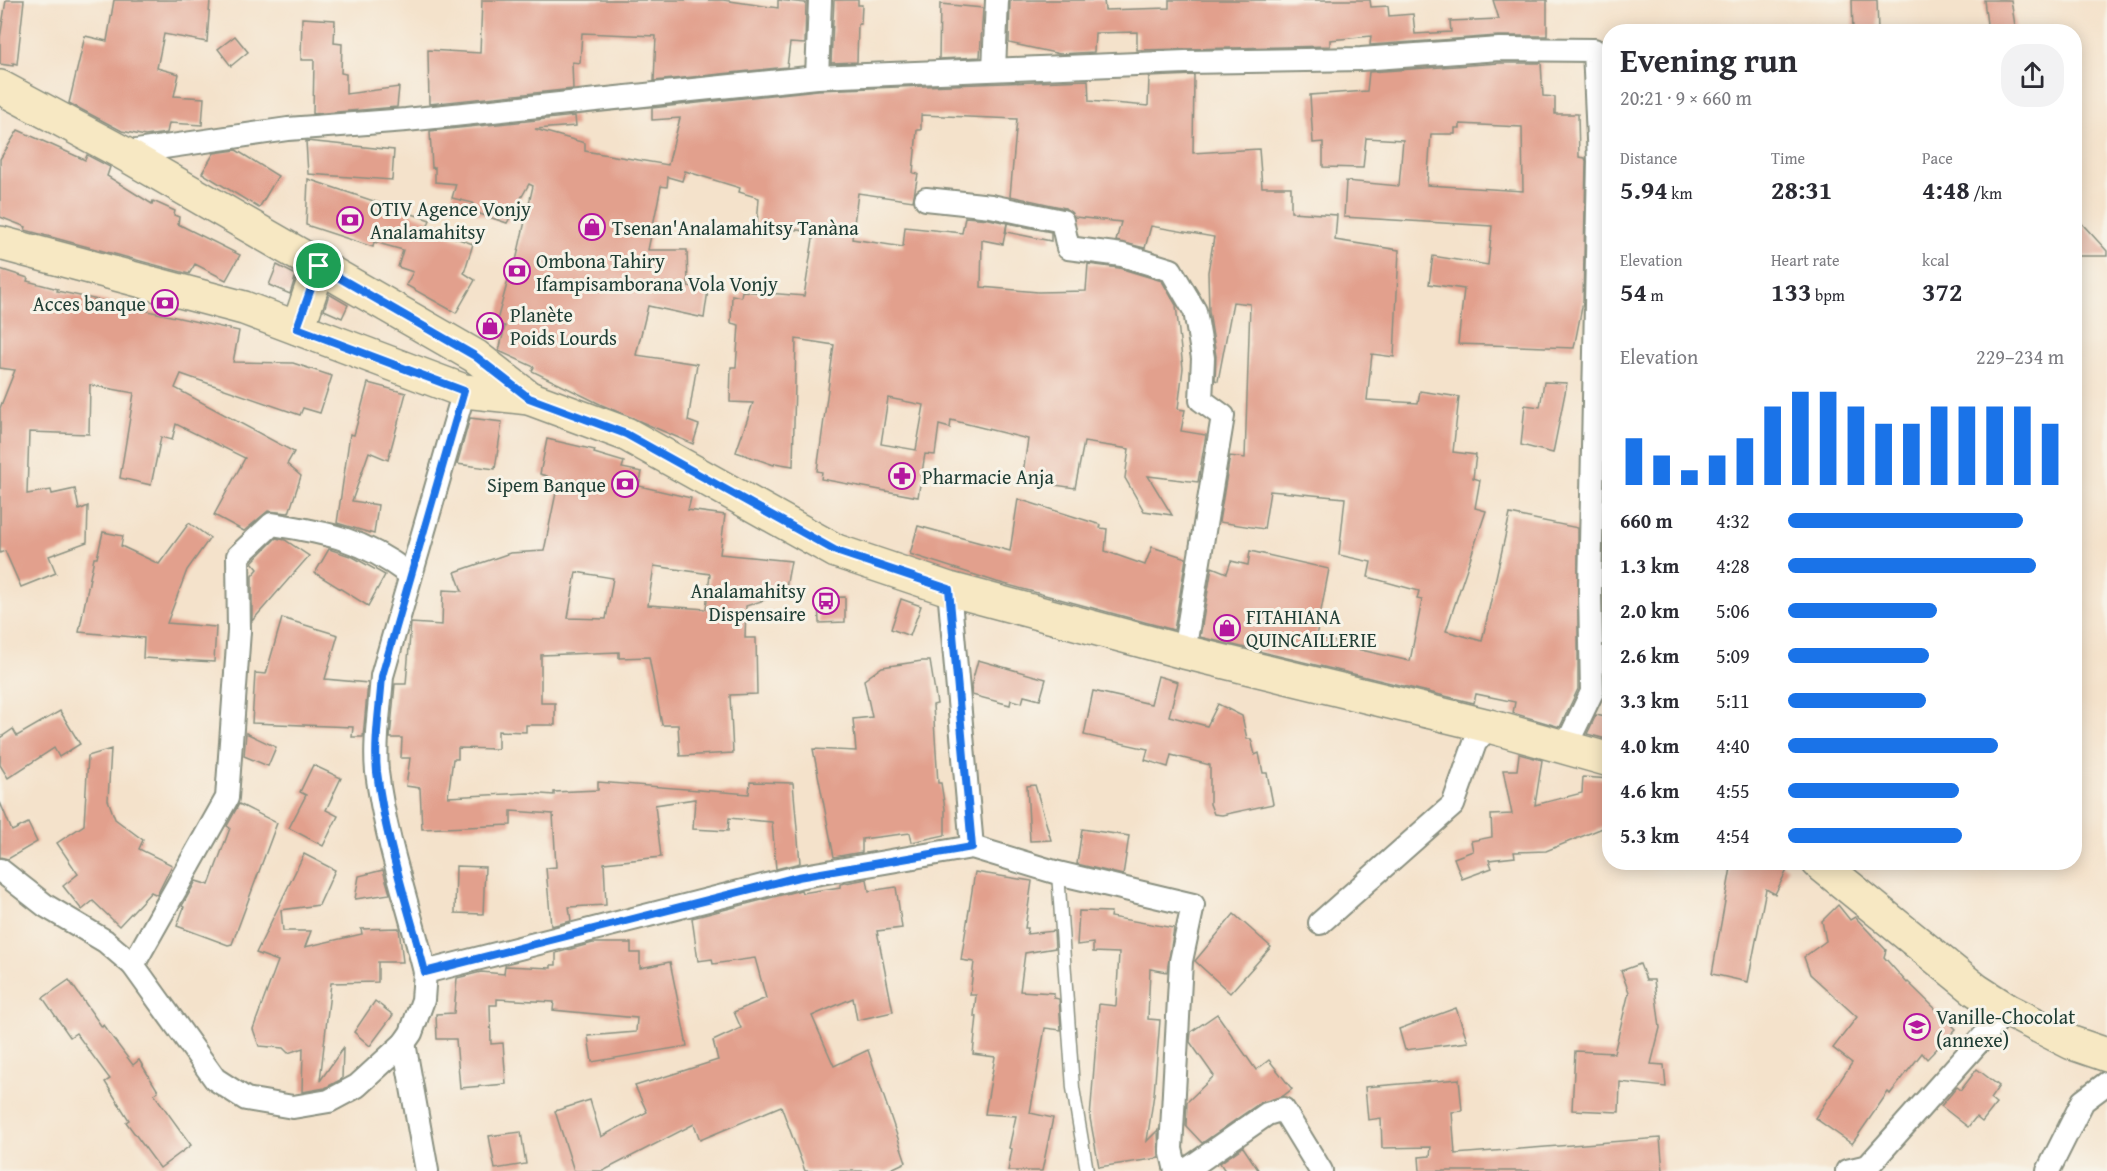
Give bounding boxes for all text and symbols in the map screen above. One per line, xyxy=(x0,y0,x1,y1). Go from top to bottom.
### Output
text: Evening run xyxy=(1620,36,1797,84)
button: share xyxy=(2001,44,2064,107)
text: 20:21 · 9 × 660 m xyxy=(1620,83,1752,112)
text: Distance xyxy=(1620,146,1677,170)
text: Time xyxy=(1771,146,1805,170)
text: Pace xyxy=(1922,146,1953,170)
text: 5.94 xyxy=(1620,170,1668,209)
text: 28:31 xyxy=(1771,170,1832,209)
text: 4:48 xyxy=(1922,170,1970,209)
text: km xyxy=(1668,181,1692,205)
text: /km xyxy=(1970,181,2002,205)
place label: OTIV Agence Vonjy Analamahitsy xyxy=(370,194,531,246)
bank icon: OTIV Agence Vonjy Analamahitsy xyxy=(335,205,365,235)
shop icon: Tsenan'Analamahitsy Tanàna xyxy=(577,212,607,242)
place label: Tsenan'Analamahitsy Tanàna xyxy=(612,213,859,242)
pin xyxy=(293,240,344,291)
place label: Ombona Tahiry Ifampisamborana Vola Vonjy xyxy=(536,246,778,298)
text: Elevation xyxy=(1620,248,1683,272)
text: Heart rate xyxy=(1771,248,1840,272)
text: kcal xyxy=(1922,248,1949,272)
icon: arrive xyxy=(302,249,335,282)
bank icon: Ombona Tahiry Ifampisamborana Vola Vonjy xyxy=(502,256,532,286)
text: 54 xyxy=(1620,272,1647,311)
text: 133 xyxy=(1771,272,1811,311)
text: 372 xyxy=(1922,272,1962,311)
text: m xyxy=(1647,283,1664,307)
text: bpm xyxy=(1811,283,1845,307)
bank icon: Acces banque xyxy=(150,288,180,318)
place label: Acces banque xyxy=(33,289,146,318)
place label: Planète Poids Lourds xyxy=(510,300,617,352)
shop icon: Planète Poids Lourds xyxy=(475,311,505,341)
text: Elevation xyxy=(1620,342,1698,371)
text: 229–234 m xyxy=(1976,342,2064,371)
pharmacy icon: Pharmacie Anja xyxy=(887,461,917,491)
place label: Pharmacie Anja xyxy=(922,462,1054,491)
bank icon: Sipem Banque xyxy=(610,469,640,499)
place label: Sipem Banque xyxy=(487,470,606,499)
text: 660 m xyxy=(1620,506,1673,535)
text: 4:32 xyxy=(1716,506,1750,535)
text: 1.3 km xyxy=(1620,551,1679,580)
text: 4:28 xyxy=(1716,551,1750,580)
place label: Analamahitsy Dispensaire xyxy=(691,576,806,628)
bus stop icon: Analamahitsy Dispensaire xyxy=(811,586,841,616)
text: 2.0 km xyxy=(1620,596,1679,625)
text: 5:06 xyxy=(1716,596,1750,625)
place label: FITAHIANA QUINCAILLERIE xyxy=(1246,602,1377,654)
shop icon: FITAHIANA QUINCAILLERIE xyxy=(1212,613,1242,643)
text: 2.6 km xyxy=(1620,641,1679,670)
text: 5:09 xyxy=(1716,641,1750,670)
text: 3.3 km xyxy=(1620,686,1679,715)
text: 5:11 xyxy=(1716,686,1750,715)
text: 4.0 km xyxy=(1620,731,1679,760)
text: 4:40 xyxy=(1716,731,1750,760)
text: 4.6 km xyxy=(1620,776,1679,805)
text: 4:55 xyxy=(1716,776,1750,805)
text: 5.3 km xyxy=(1620,821,1679,850)
text: 4:54 xyxy=(1716,821,1750,850)
place label: Vanille-Chocolat (annexe) xyxy=(1936,1002,2075,1054)
school or university icon: Vanille-Chocolat (annexe) xyxy=(1902,1012,1932,1042)

